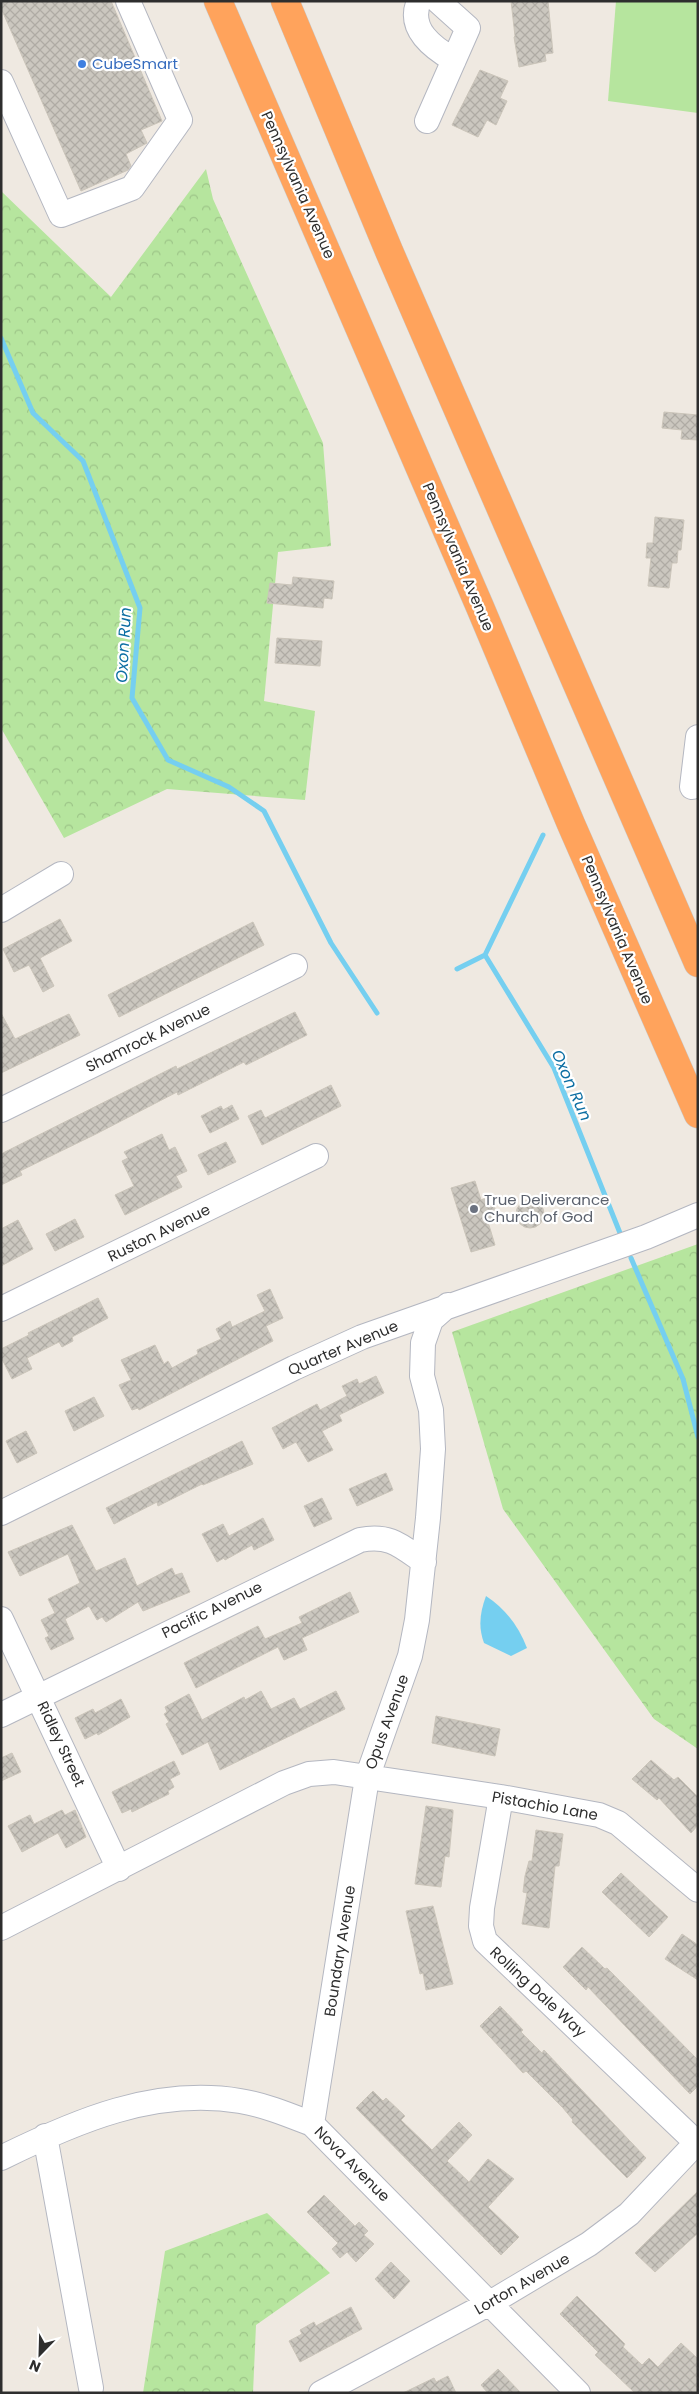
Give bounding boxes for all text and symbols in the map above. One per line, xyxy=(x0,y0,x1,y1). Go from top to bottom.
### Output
place label: CubeSmart xyxy=(92,53,178,74)
marker: CubeSmart xyxy=(76,58,88,70)
street label: Pennsylvania Avenue xyxy=(256,108,340,262)
street label: Pennsylvania Avenue xyxy=(418,479,499,634)
water label: Oxon Run xyxy=(110,607,137,683)
street label: Pennsylvania Avenue xyxy=(577,852,658,1007)
street label: Shamrock Avenue xyxy=(82,998,214,1077)
water label: Oxon Run xyxy=(546,1046,597,1124)
place label: True Deliverance Church of God xyxy=(484,1189,609,1227)
street label: Ruston Avenue xyxy=(104,1199,214,1266)
marker: True Deliverance Church of God xyxy=(468,1203,480,1215)
street label: Quarter Avenue xyxy=(284,1315,401,1380)
street label: Pacific Avenue xyxy=(158,1576,266,1643)
street label: Opus Avenue xyxy=(360,1671,413,1772)
street label: Ridley Street xyxy=(32,1698,90,1790)
street label: Pistachio Lane xyxy=(490,1786,600,1825)
street label: Boundary Avenue xyxy=(319,1884,360,2018)
street label: Rolling Dale Way xyxy=(486,1941,591,2042)
street label: Nova Avenue xyxy=(310,2121,395,2206)
street label: Lorton Avenue xyxy=(470,2248,573,2319)
north arrow xyxy=(15,2329,65,2379)
text: N xyxy=(26,2355,44,2377)

